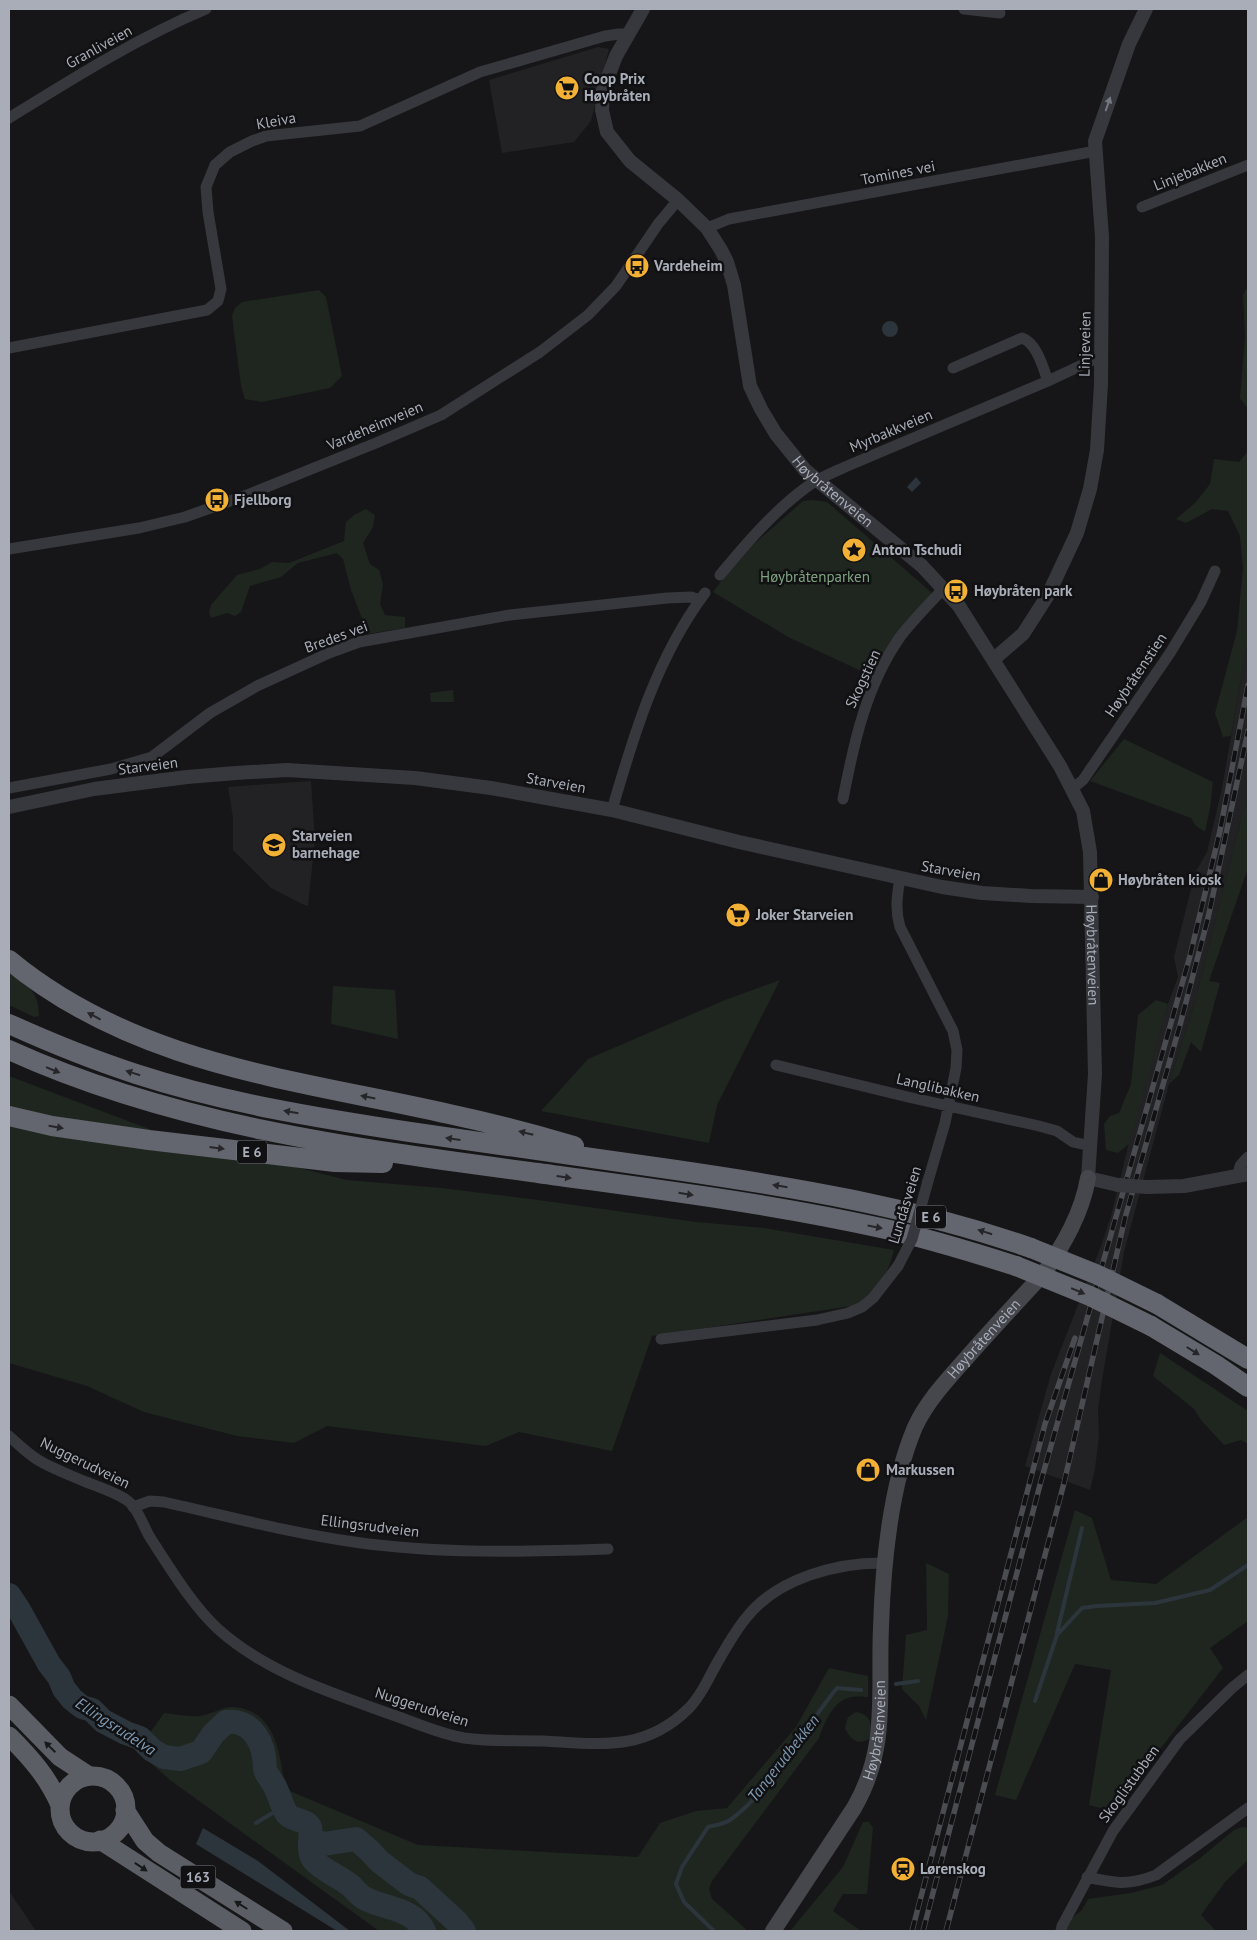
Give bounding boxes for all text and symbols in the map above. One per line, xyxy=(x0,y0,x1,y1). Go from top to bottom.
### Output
street label: Granliveien xyxy=(62,21,135,73)
place label: Coop Prix Høybråten xyxy=(584,69,651,105)
supermarket icon: Coop Prix Høybråten xyxy=(554,75,580,101)
one-way arrow xyxy=(1105,97,1112,112)
street label: Kleiva xyxy=(255,108,297,133)
street label: Linjebakken xyxy=(1150,148,1229,195)
street label: Tomines vei xyxy=(859,156,937,189)
bus stop icon: Vardeheim xyxy=(624,253,650,279)
place label: Vardeheim xyxy=(653,256,723,275)
street label: Linjeveien xyxy=(1074,311,1095,377)
street label: Vardeheimveien xyxy=(323,397,426,455)
street label: Myrbakkveien xyxy=(846,405,935,457)
street label: Høybråtenveien xyxy=(788,452,877,531)
bus stop icon: Fjellborg xyxy=(204,487,230,513)
place label: Fjellborg xyxy=(234,490,291,509)
place icon: Anton Tschudi xyxy=(841,537,867,563)
place label: Anton Tschudi xyxy=(872,540,962,559)
park label: Høybråtenparken xyxy=(760,567,870,586)
bus stop icon: Høybråten park xyxy=(943,578,969,604)
place label: Høybråten park xyxy=(974,581,1073,600)
street label: Bredes vei xyxy=(302,616,370,657)
street label: Høybråtenstien xyxy=(1100,629,1171,720)
street label: Skogstien xyxy=(841,647,884,711)
street label: Starveien xyxy=(117,752,179,779)
street label: Starveien xyxy=(525,768,587,797)
place label: Starveien barnehage xyxy=(292,826,360,862)
school or university icon: Starveien barnehage xyxy=(261,832,287,858)
street label: Starveien xyxy=(920,856,982,885)
shop icon: Høybråten kiosk xyxy=(1088,867,1114,893)
place label: Høybråten kiosk xyxy=(1118,870,1222,889)
supermarket icon: Joker Starveien xyxy=(725,902,751,928)
street label: Høybråtenveien xyxy=(1082,904,1103,1005)
place label: Joker Starveien xyxy=(755,905,853,924)
one-way arrow xyxy=(87,1012,102,1020)
one-way arrow xyxy=(46,1066,61,1074)
one-way arrow xyxy=(125,1069,140,1077)
street label: Langlibakken xyxy=(895,1069,982,1106)
one-way arrow xyxy=(359,1093,375,1101)
one-way arrow xyxy=(282,1107,298,1115)
one-way arrow xyxy=(49,1123,65,1131)
one-way arrow xyxy=(519,1129,534,1137)
one-way arrow xyxy=(445,1134,461,1142)
road number: E 6 xyxy=(237,1140,267,1164)
one-way arrow xyxy=(210,1144,226,1152)
street label: Lundåsveien xyxy=(884,1164,925,1246)
one-way arrow xyxy=(556,1173,572,1181)
one-way arrow xyxy=(772,1182,788,1190)
one-way arrow xyxy=(679,1191,695,1199)
road number: E 6 xyxy=(916,1206,946,1228)
one-way arrow xyxy=(867,1223,883,1231)
one-way arrow xyxy=(977,1228,992,1236)
one-way arrow xyxy=(1071,1287,1085,1295)
street label: Høybråtenveien xyxy=(943,1295,1024,1382)
one-way arrow xyxy=(1187,1346,1200,1356)
street label: Nuggerudveien xyxy=(37,1433,133,1493)
shop icon: Markussen xyxy=(855,1457,881,1483)
place label: Markussen xyxy=(886,1460,955,1479)
street label: Ellingsrudveien xyxy=(320,1510,420,1541)
street label: Høybråtenveien xyxy=(858,1680,889,1783)
street label: Nuggerudveien xyxy=(373,1682,472,1731)
water label: Ellingsrudelva xyxy=(72,1693,160,1759)
water label: Tangerudbekken xyxy=(743,1710,823,1806)
one-way arrow xyxy=(44,1741,56,1753)
street label: Skoglistubben xyxy=(1094,1741,1163,1826)
station icon: Lørenskog xyxy=(890,1856,916,1882)
place label: Lørenskog xyxy=(920,1859,986,1878)
one-way arrow xyxy=(134,1862,148,1872)
road number: 163 xyxy=(180,1865,216,1888)
one-way arrow xyxy=(235,1901,248,1910)

